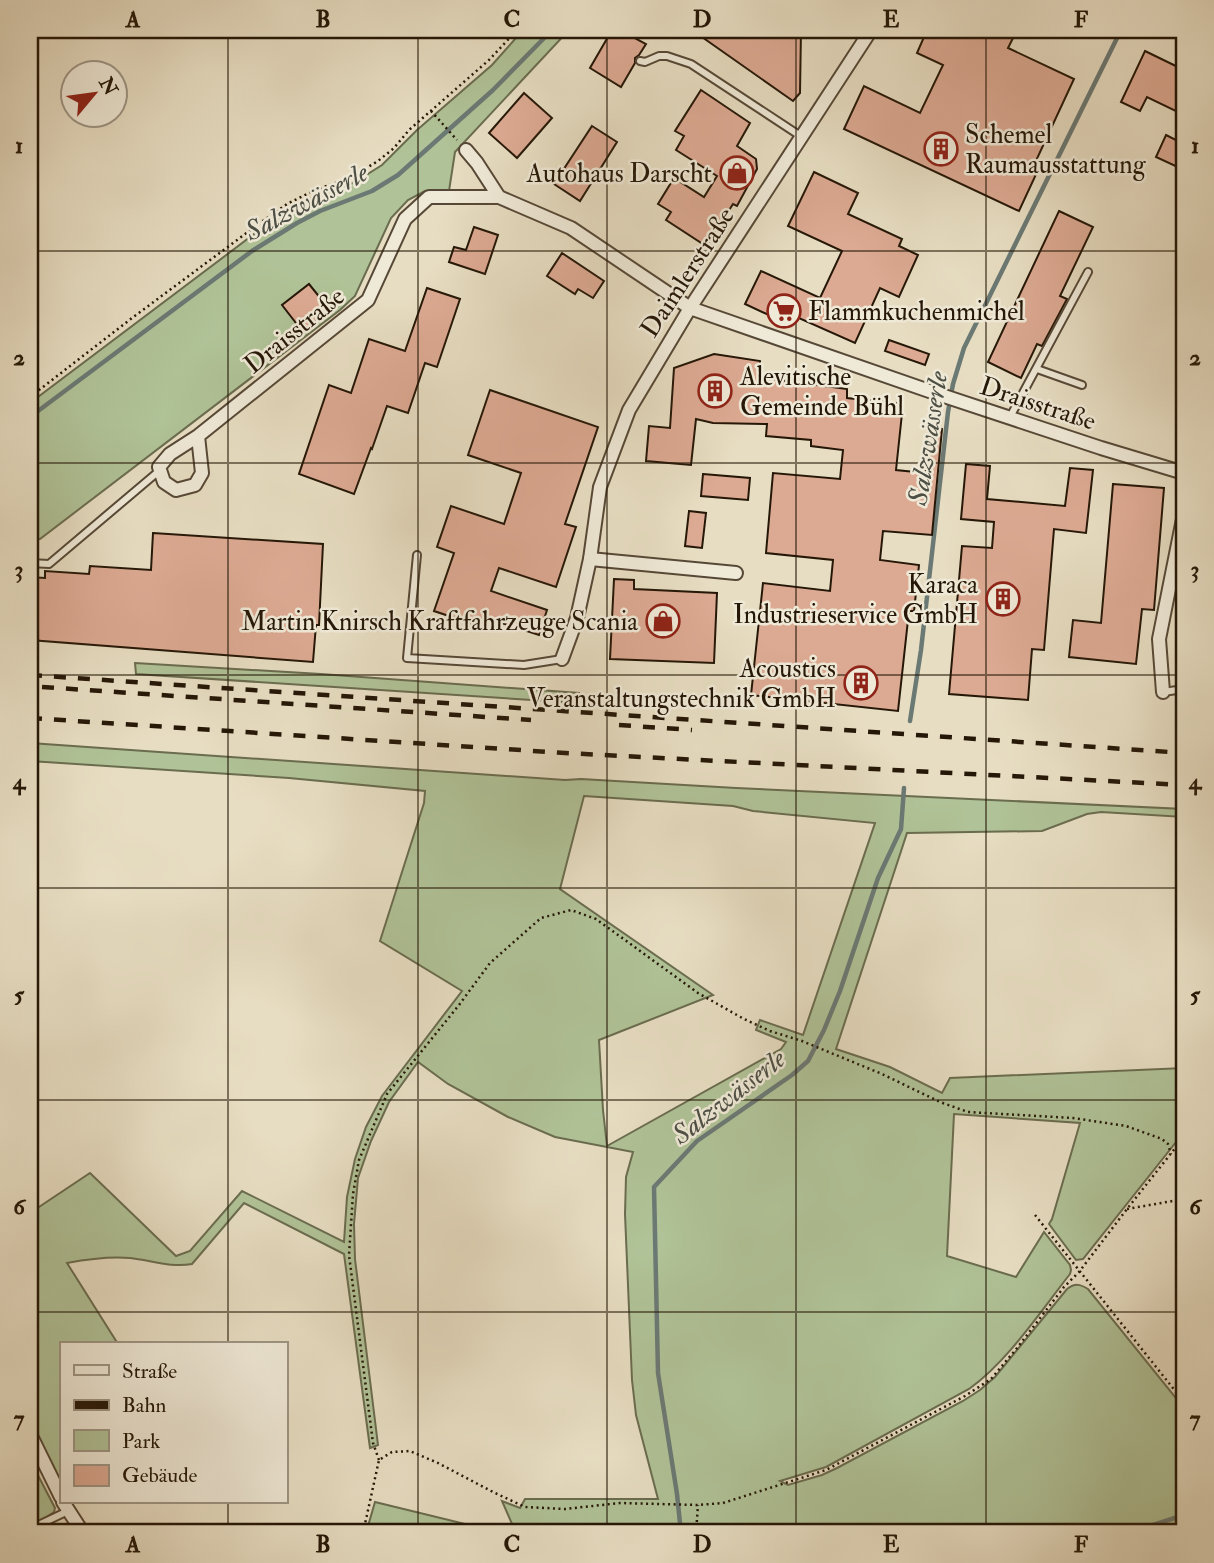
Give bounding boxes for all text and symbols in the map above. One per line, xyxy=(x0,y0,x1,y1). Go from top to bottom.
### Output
text: A xyxy=(125,5,141,34)
text: B xyxy=(315,5,331,34)
text: C xyxy=(504,5,520,34)
text: D xyxy=(693,5,711,34)
text: E xyxy=(883,5,900,34)
text: F xyxy=(1074,5,1089,34)
north arrow xyxy=(60,60,130,130)
text: N xyxy=(93,72,123,100)
place label: Schemel Raumausstattung xyxy=(965,119,1147,181)
building icon: Schemel Raumausstattung xyxy=(922,130,960,168)
text: 1 xyxy=(15,131,23,160)
text: 1 xyxy=(1191,131,1199,160)
shop icon: Autohaus Darscht xyxy=(718,154,756,192)
water label: Salzwässerle xyxy=(238,155,375,250)
place label: Autohaus Darscht xyxy=(525,158,712,190)
street label: Daimlerstraße xyxy=(634,201,742,344)
street label: Draisstraße xyxy=(238,281,351,381)
supermarket icon: Flammkuchenmichel xyxy=(765,292,803,330)
place label: Flammkuchenmichel xyxy=(808,296,1025,328)
text: 2 xyxy=(13,343,25,372)
text: 2 xyxy=(1189,343,1201,372)
place label: Alevitische Gemeinde Bühl xyxy=(739,361,904,423)
water label: Salzwässerle xyxy=(900,368,956,509)
street label: Draisstraße xyxy=(976,370,1100,438)
building icon: Alevitische Gemeinde Bühl xyxy=(696,372,734,410)
text: 3 xyxy=(15,555,23,584)
text: 3 xyxy=(1191,555,1199,584)
place label: Karaca Industrieservice GmbH xyxy=(733,569,978,631)
building icon: Karaca Industrieservice GmbH xyxy=(984,580,1022,618)
shop icon: Martin Knirsch Kraftfahrzeuge Scania xyxy=(644,602,682,640)
place label: Martin Knirsch Kraftfahrzeuge Scania xyxy=(241,606,638,638)
place label: Acoustics Veranstaltungstechnik GmbH xyxy=(526,653,836,715)
building icon: Acoustics Veranstaltungstechnik GmbH xyxy=(842,664,880,702)
text: 4 xyxy=(12,767,27,796)
text: 4 xyxy=(1188,767,1203,796)
text: 5 xyxy=(14,980,25,1009)
text: 5 xyxy=(1190,980,1201,1009)
water label: Salzwässerle xyxy=(664,1041,793,1153)
text: 6 xyxy=(13,1192,27,1221)
text: 6 xyxy=(1189,1192,1203,1221)
legend xyxy=(60,1342,287,1504)
text: Straße xyxy=(122,1358,177,1385)
text: Bahn xyxy=(122,1392,166,1419)
text: 7 xyxy=(14,1404,25,1433)
text: 7 xyxy=(1190,1404,1201,1433)
text: Park xyxy=(122,1428,160,1455)
text: Gebäude xyxy=(122,1462,198,1489)
text: A xyxy=(125,1530,141,1559)
text: B xyxy=(315,1530,331,1559)
text: C xyxy=(504,1530,520,1559)
text: D xyxy=(693,1530,711,1559)
text: E xyxy=(883,1530,900,1559)
text: F xyxy=(1074,1530,1089,1559)

